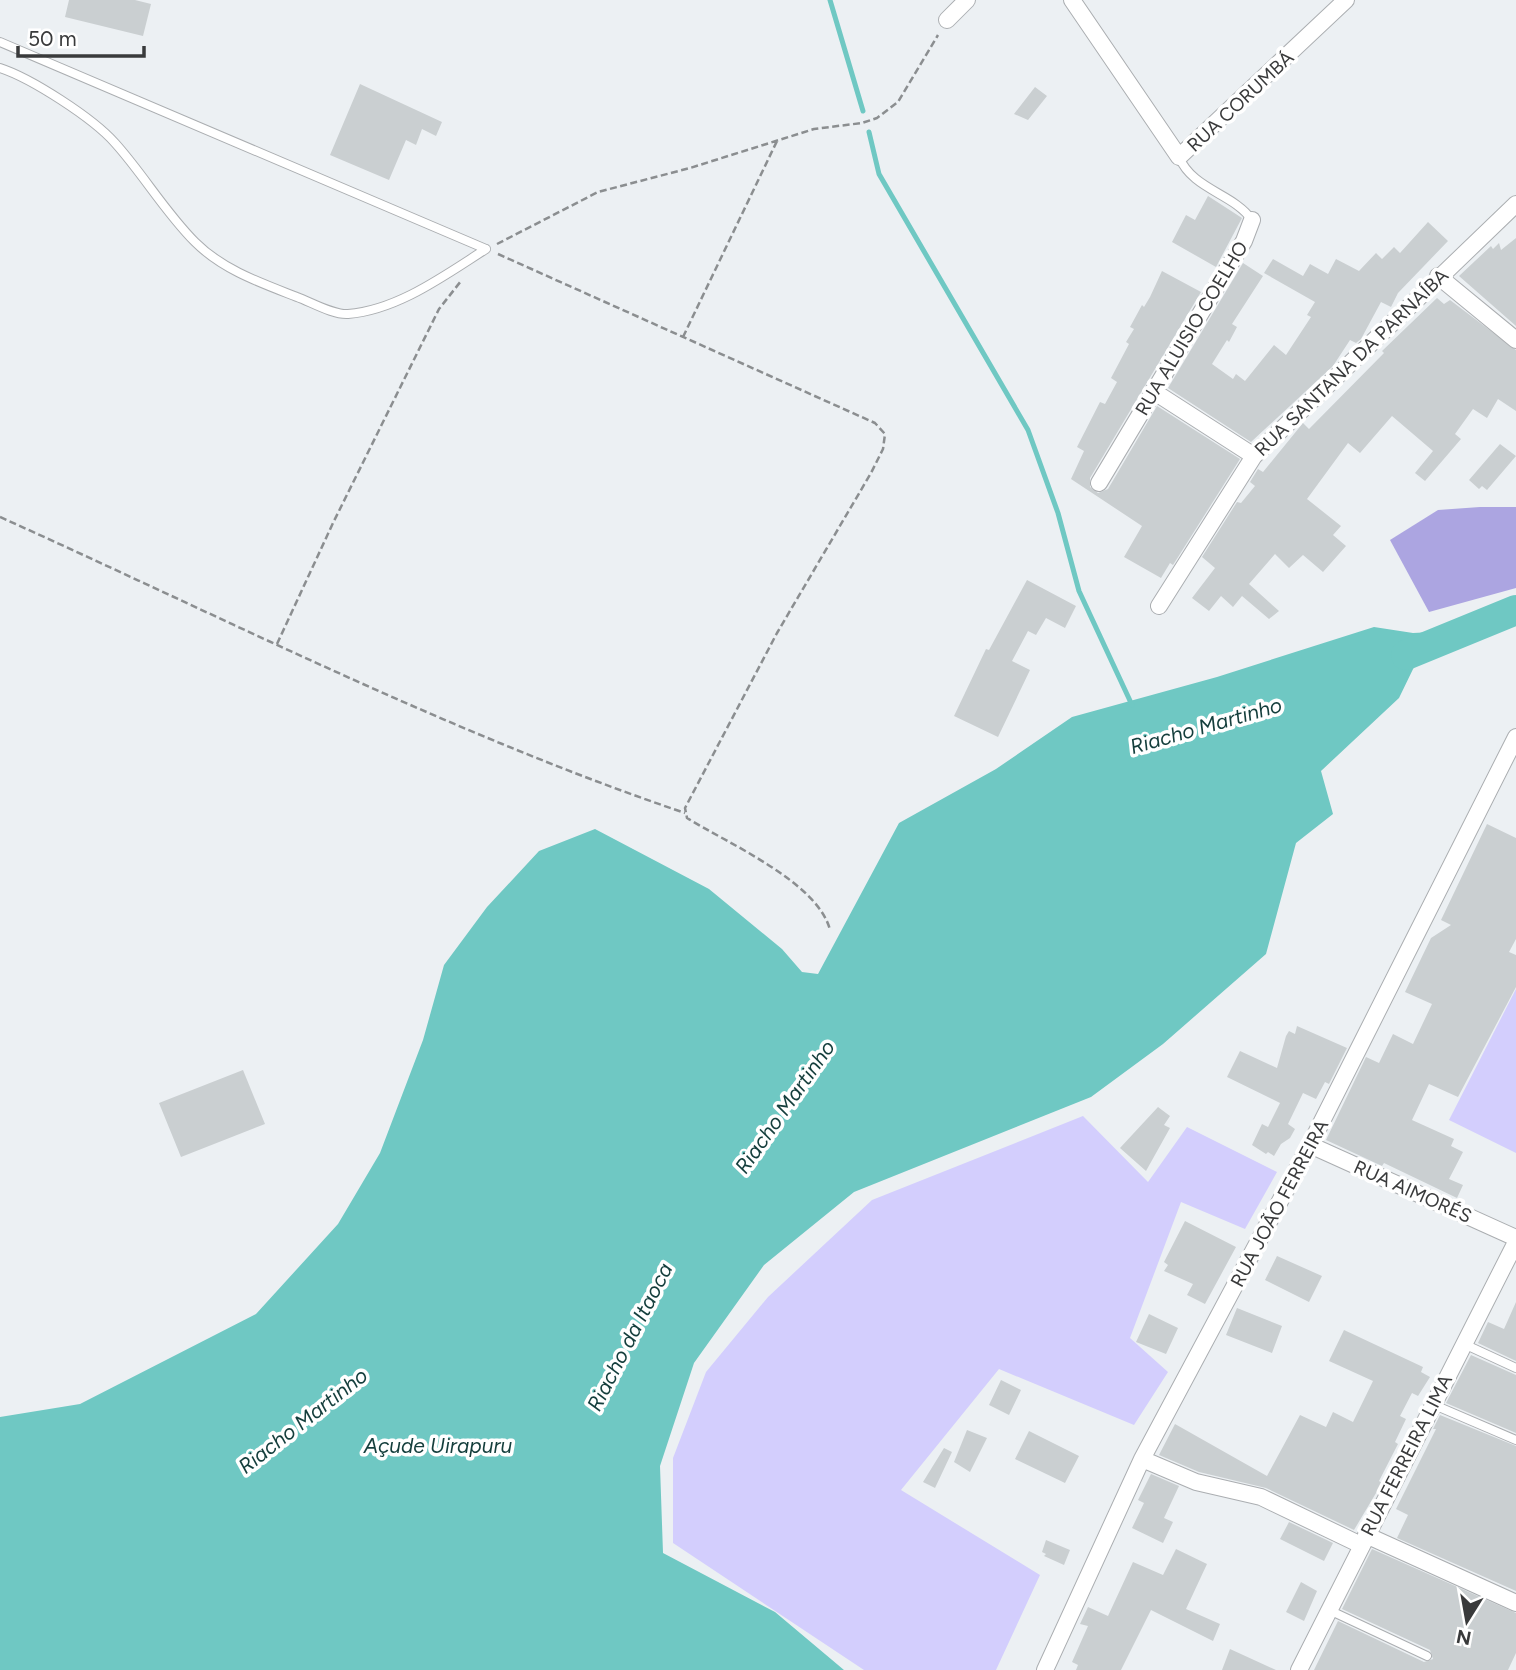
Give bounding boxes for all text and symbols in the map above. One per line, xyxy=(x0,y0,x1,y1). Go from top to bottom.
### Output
scale bar xyxy=(18,14,144,58)
text: 50 m xyxy=(28,26,77,51)
street label: RUA CORUMBÁ xyxy=(1182,46,1298,157)
street label: RUA ALUISIO COELHO xyxy=(1130,237,1253,419)
street label: RUA SANTANA DA PARNAÍBA xyxy=(1250,264,1453,461)
water label: Riacho Martinho xyxy=(1127,692,1285,759)
water label: Riacho Martinho xyxy=(729,1035,840,1178)
street label: RUA JOÃO FERREIRA xyxy=(1226,1115,1333,1291)
street label: RUA AIMORÉS xyxy=(1350,1155,1475,1228)
water label: Riacho da Itaoca xyxy=(581,1259,678,1415)
water label: Riacho Martinho xyxy=(233,1362,372,1479)
street label: RUA FERREIRA LIMA xyxy=(1356,1371,1457,1540)
water label: Açude Uirapuru xyxy=(363,1433,513,1458)
north arrow xyxy=(1432,1586,1502,1656)
text: N xyxy=(1454,1625,1473,1650)

